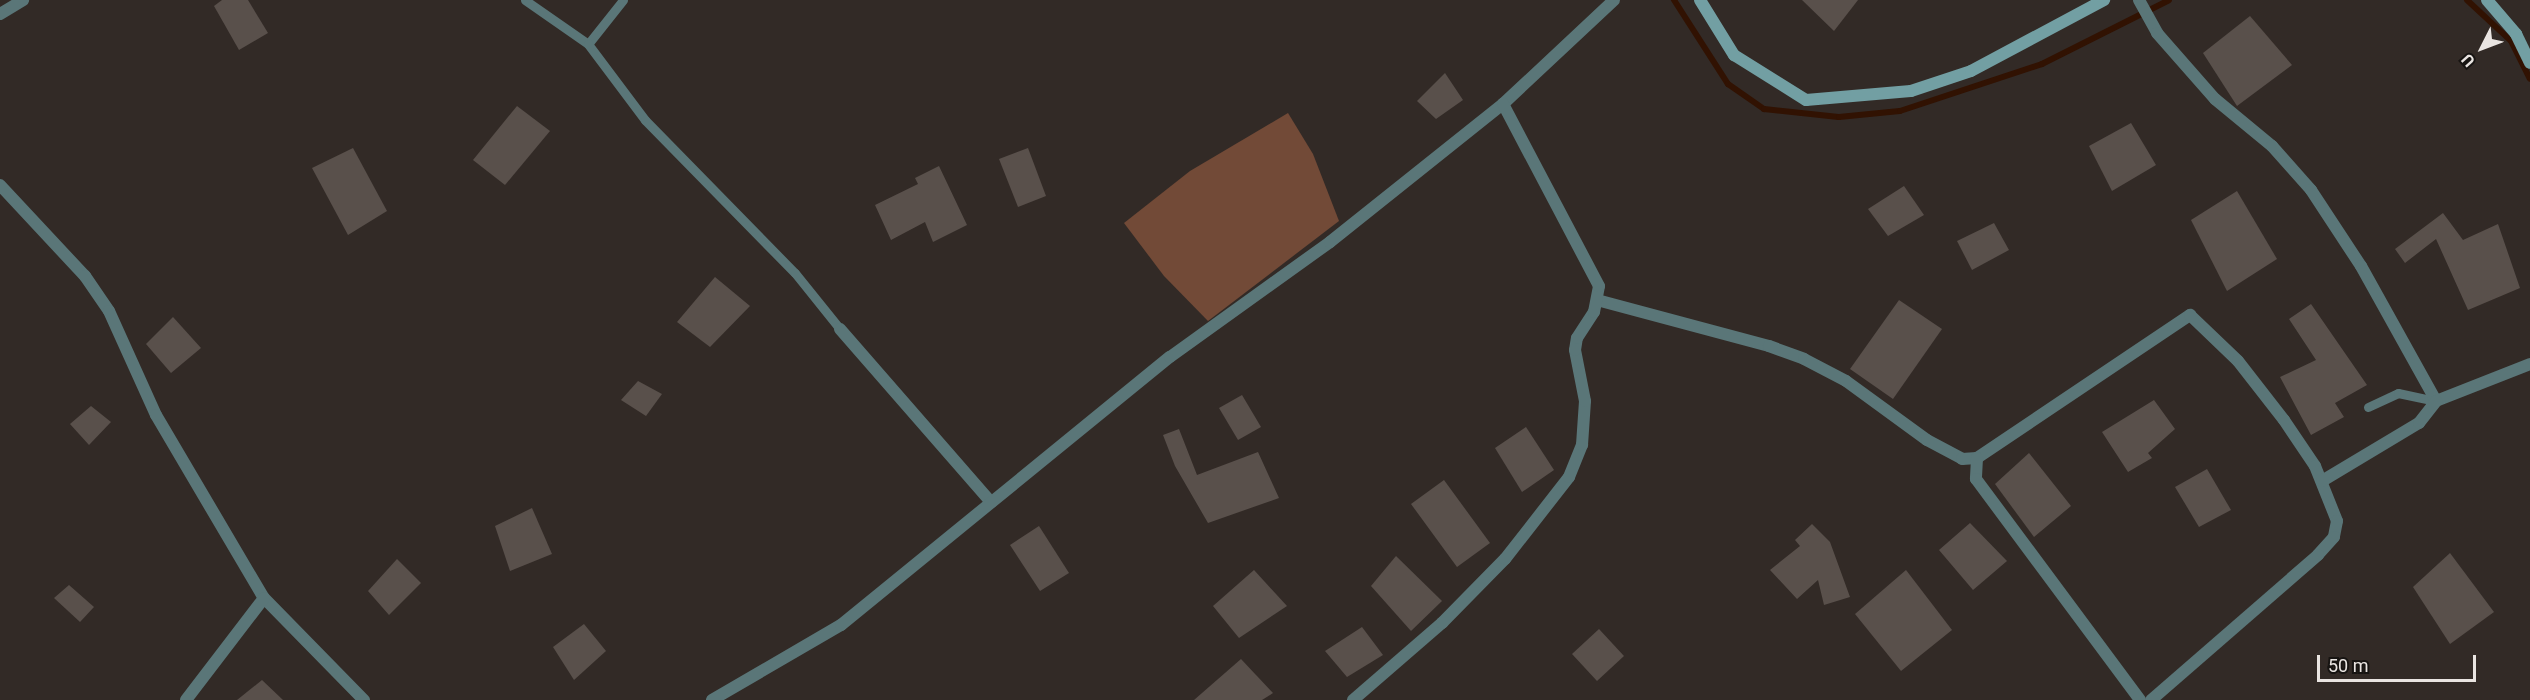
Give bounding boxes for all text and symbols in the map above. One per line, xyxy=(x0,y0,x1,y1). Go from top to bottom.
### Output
north arrow xyxy=(2452,18,2512,78)
text: U xyxy=(2458,50,2479,71)
scale bar xyxy=(2320,643,2479,681)
text: 50 m xyxy=(2328,655,2368,676)

